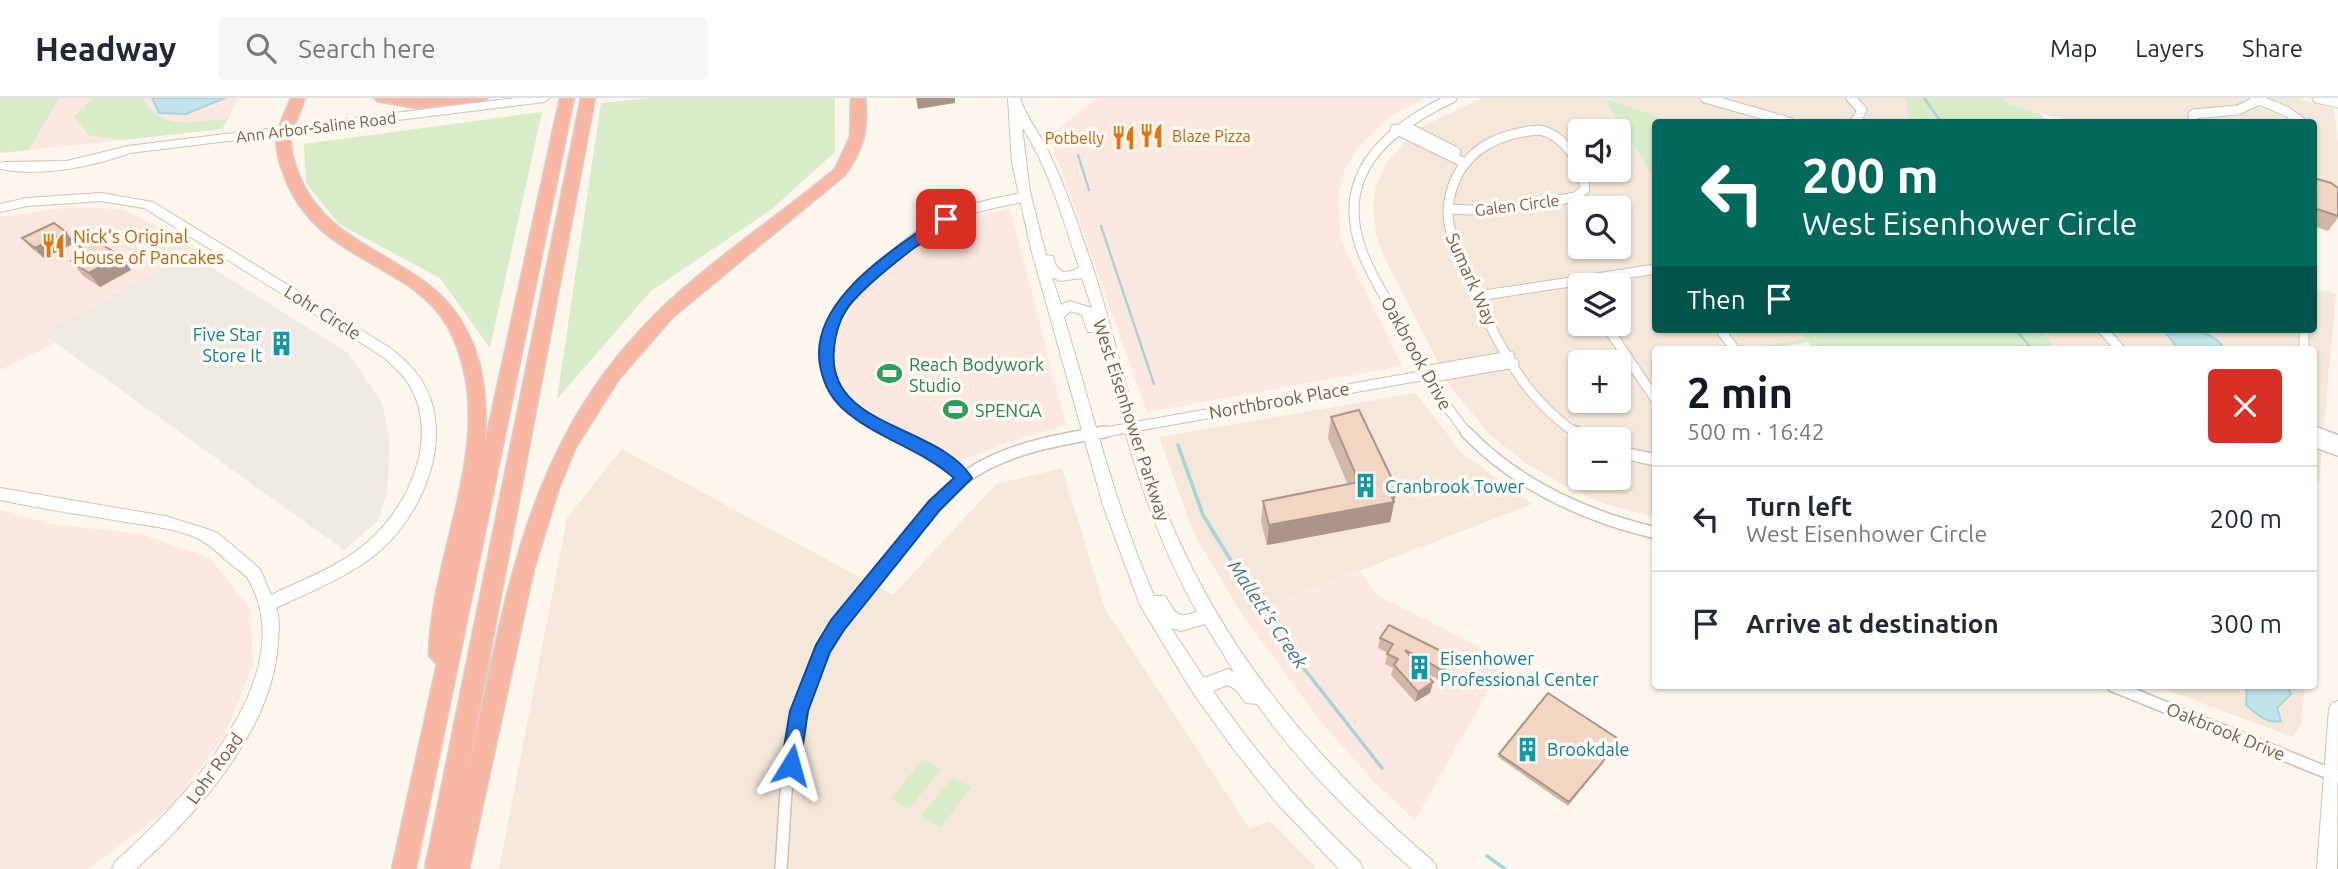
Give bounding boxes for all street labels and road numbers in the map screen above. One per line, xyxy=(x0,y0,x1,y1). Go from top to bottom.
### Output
street label: Ann Arbor-Saline Road xyxy=(235,108,397,146)
street label: Galen Circle xyxy=(1474,191,1560,219)
street label: Sumark Way xyxy=(1443,230,1501,328)
street label: Lohr Circle xyxy=(281,281,365,343)
street label: Oakbrook Drive xyxy=(1378,293,1456,413)
street label: West Eisenhower Parkway xyxy=(1090,317,1174,524)
street label: Northbrook Place xyxy=(1207,378,1351,422)
street label: Oakbrook Drive xyxy=(2164,698,2288,764)
street label: Lohr Road xyxy=(182,729,246,807)

